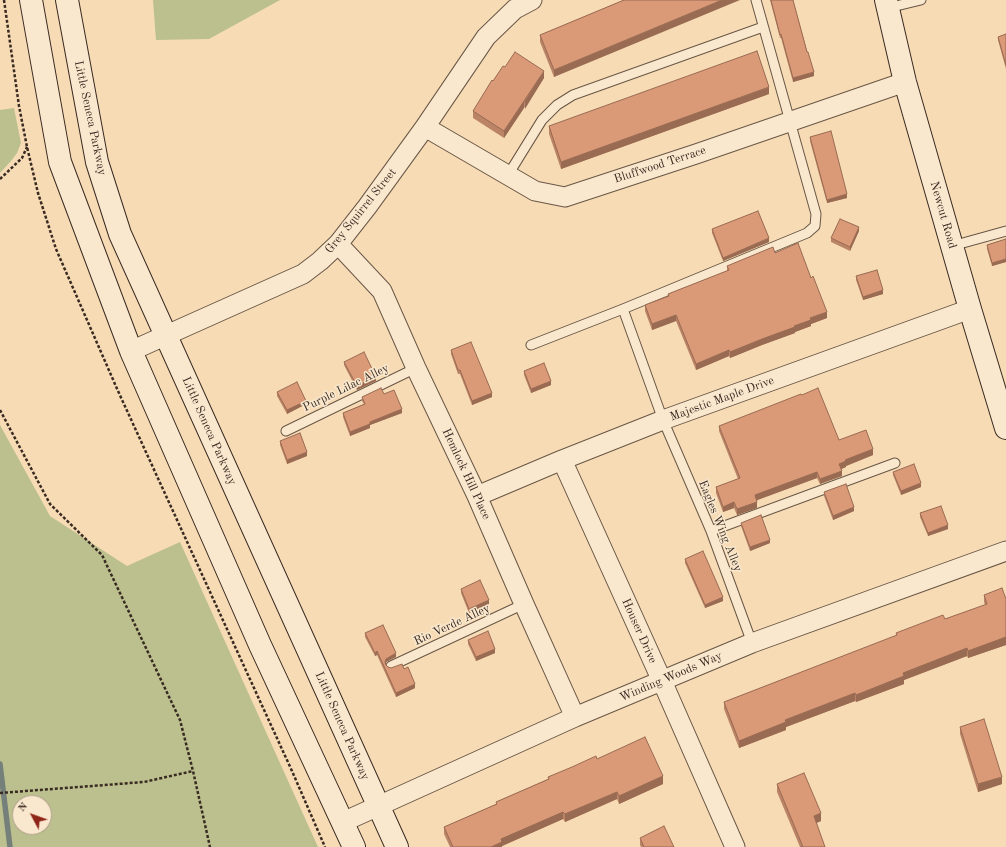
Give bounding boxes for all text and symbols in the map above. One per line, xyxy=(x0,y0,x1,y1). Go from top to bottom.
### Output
street label: Little Seneca Parkway xyxy=(71,59,109,177)
street label: Bluffwood Terrace xyxy=(612,143,708,187)
street label: Grey Squirrel Street xyxy=(322,165,400,257)
street label: Newcut Road xyxy=(927,180,959,250)
street label: Purple Lilac Alley xyxy=(300,361,392,415)
street label: Majestic Maple Drive xyxy=(668,373,776,425)
street label: Little Seneca Parkway xyxy=(179,375,239,487)
street label: Hemlock Hill Place xyxy=(439,426,493,522)
street label: Eagles Wing Alley xyxy=(695,478,745,574)
street label: Houser Drive xyxy=(618,596,660,666)
street label: Rio Verde Alley xyxy=(412,601,492,649)
street label: Winding Woods Way xyxy=(617,649,725,705)
street label: Little Seneca Parkway xyxy=(312,670,372,782)
north arrow xyxy=(12,795,52,835)
text: N xyxy=(16,801,30,814)

